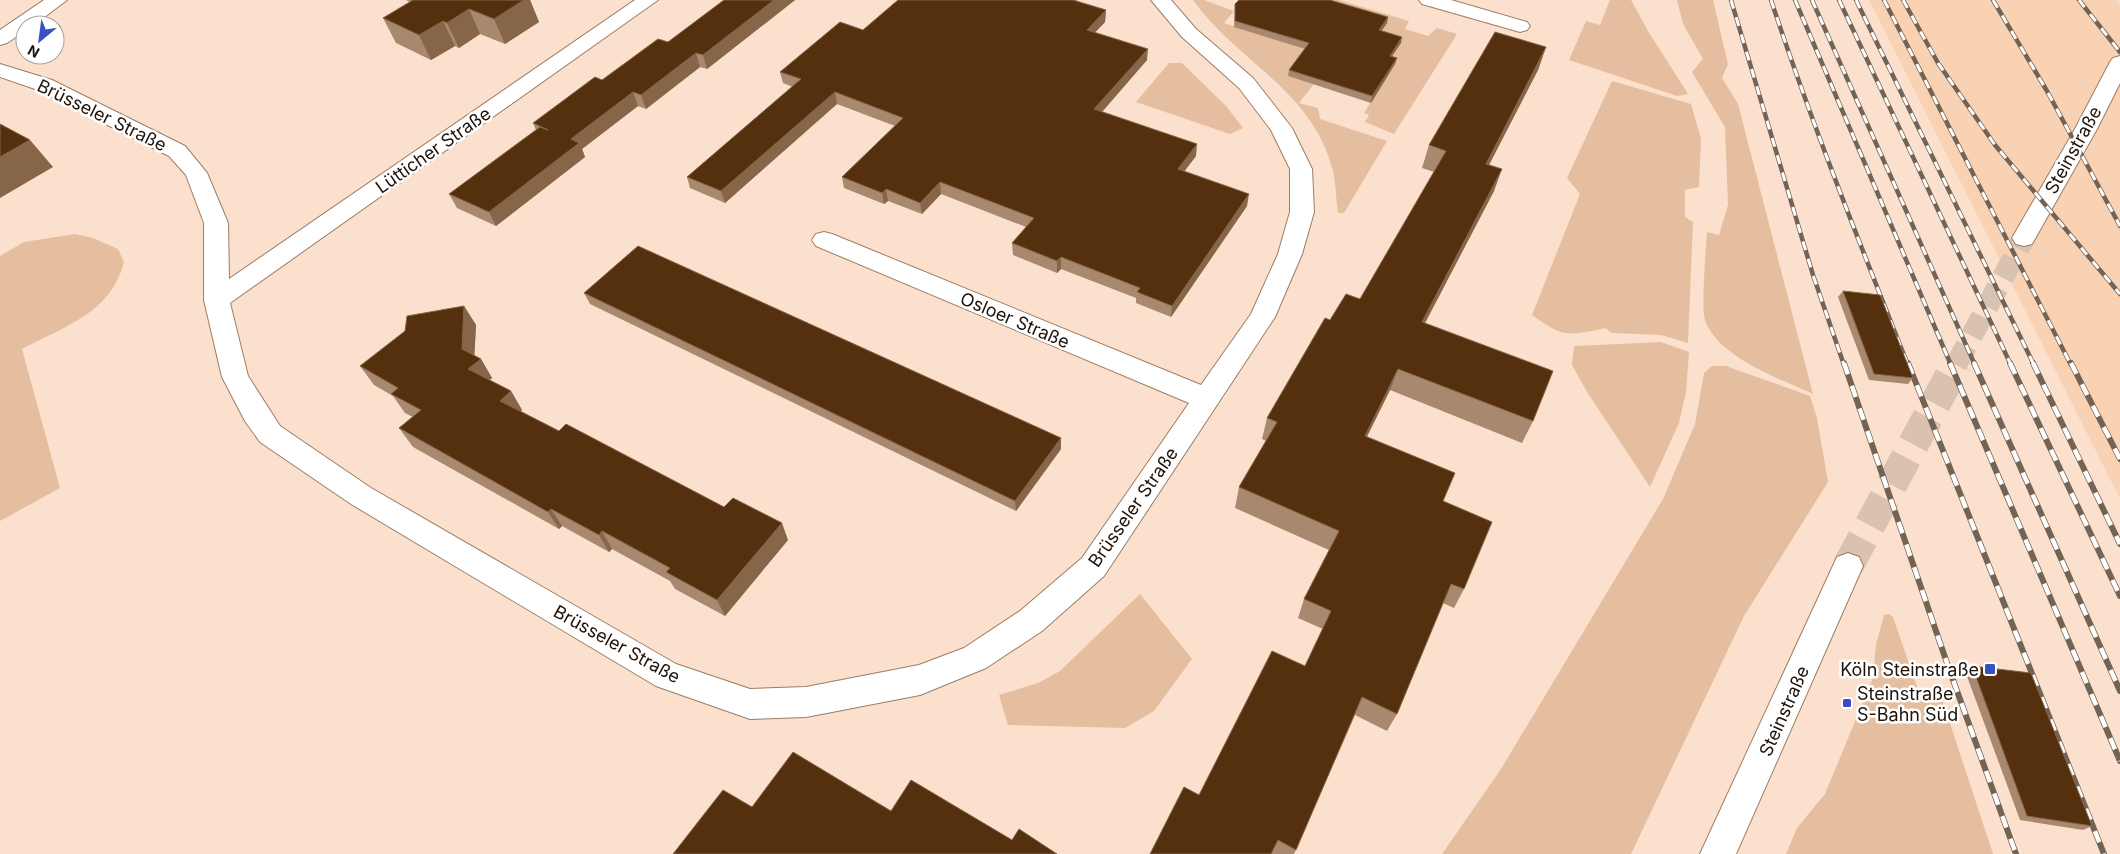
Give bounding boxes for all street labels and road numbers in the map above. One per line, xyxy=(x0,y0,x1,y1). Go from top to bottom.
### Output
street label: Brüsseler Straße xyxy=(34,75,170,155)
street label: Lütticher Straße xyxy=(371,102,495,198)
street label: Steinstraße xyxy=(2040,103,2106,197)
street label: Osloer Straße xyxy=(957,288,1073,352)
street label: Brüsseler Straße xyxy=(1084,443,1182,571)
street label: Brüsseler Straße xyxy=(550,601,684,687)
street label: Steinstraße xyxy=(1755,663,1813,759)

